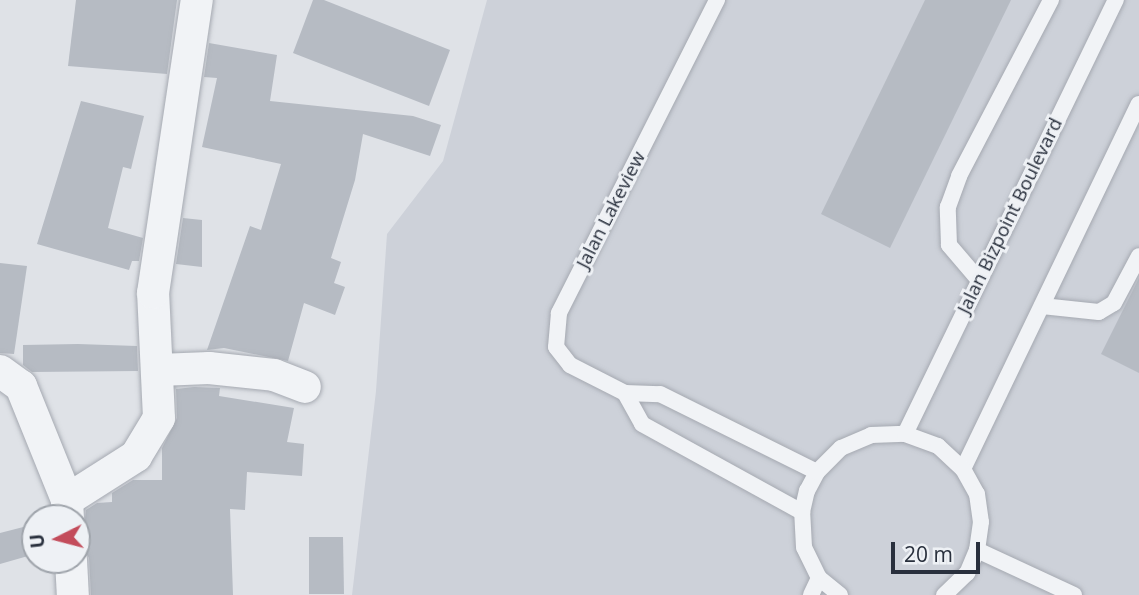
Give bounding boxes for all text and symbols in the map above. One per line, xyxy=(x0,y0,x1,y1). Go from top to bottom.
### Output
street label: Jalan Bizpoint Boulevard xyxy=(953,114,1067,318)
street label: Jalan Lakeview xyxy=(572,148,650,272)
north arrow xyxy=(21,504,91,574)
scale bar xyxy=(894,528,983,572)
text: U xyxy=(23,532,51,549)
text: 20 m xyxy=(904,540,953,568)

